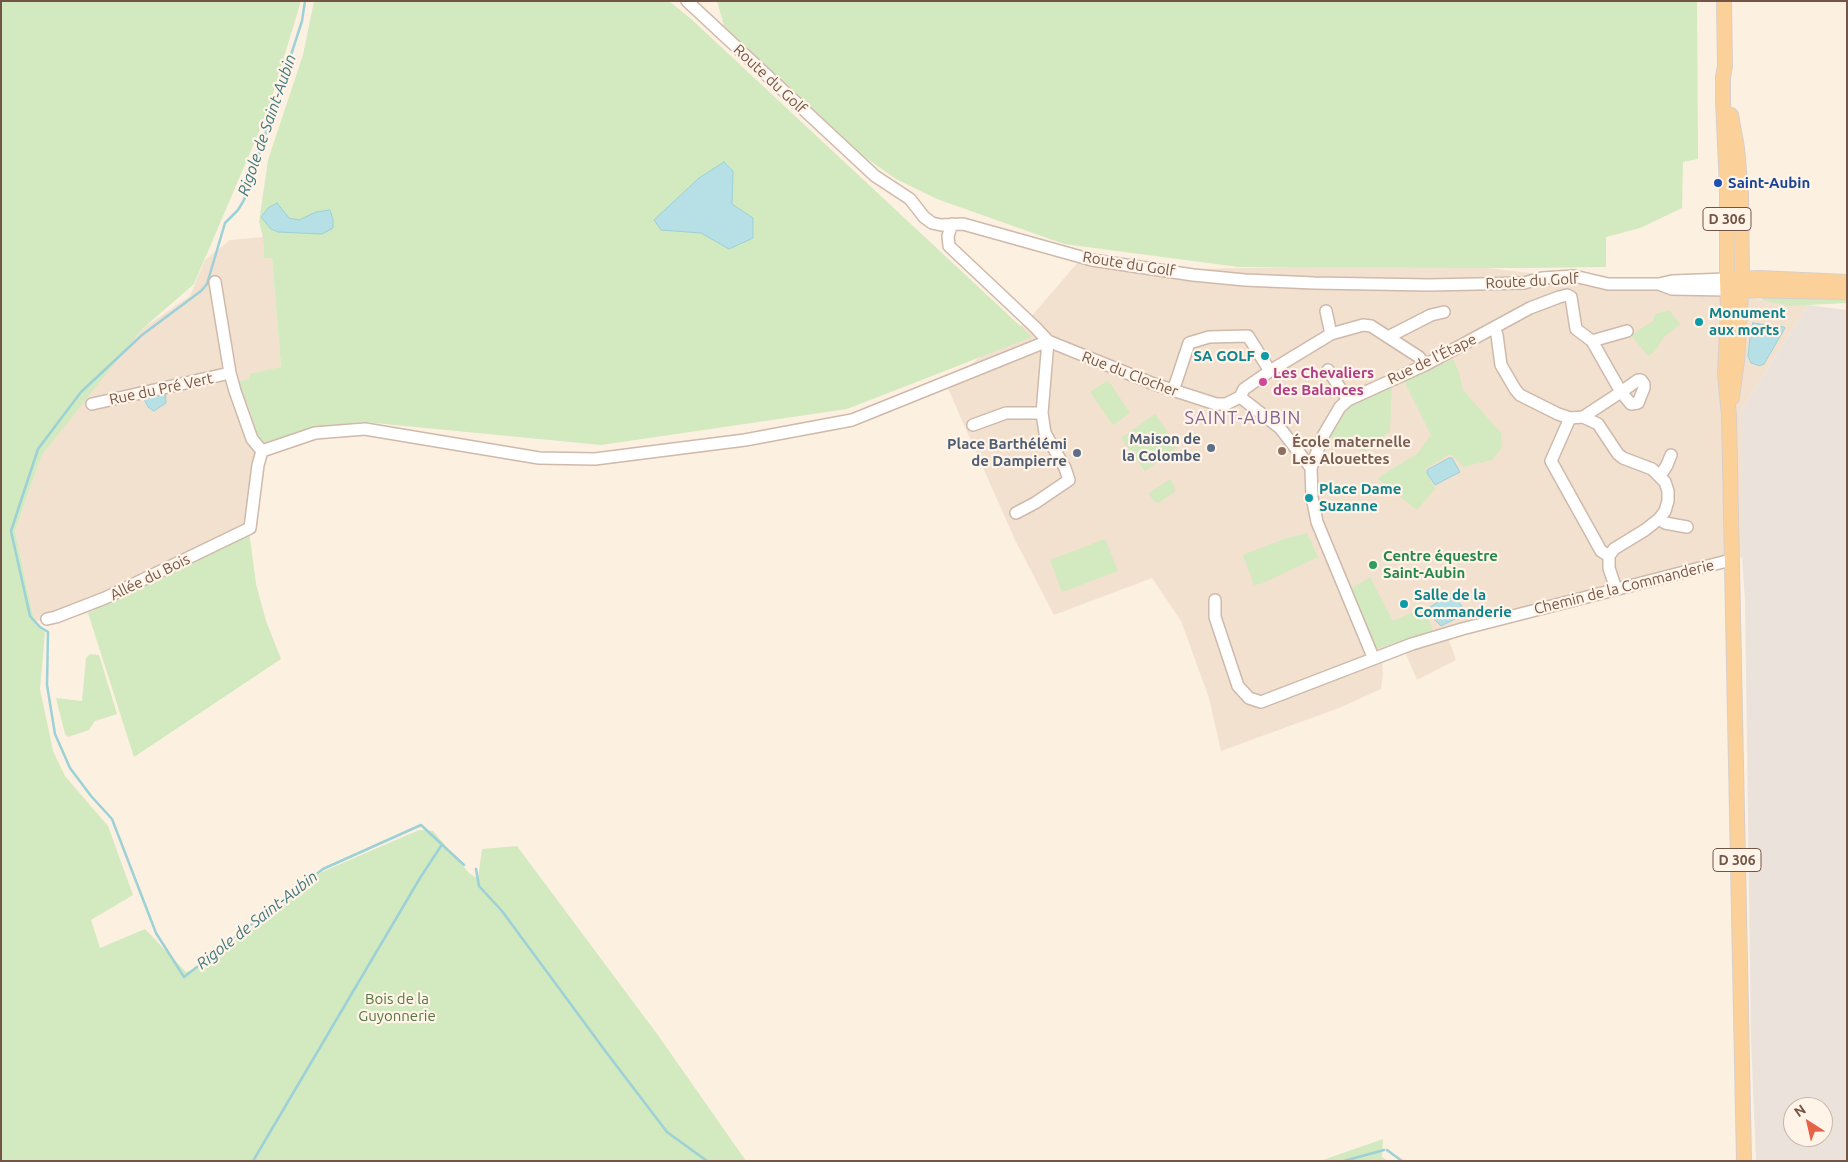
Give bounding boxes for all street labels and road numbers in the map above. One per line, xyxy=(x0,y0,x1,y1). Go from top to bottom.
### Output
street label: Route du Golf xyxy=(730,41,810,117)
road number: D 306 xyxy=(1703,208,1751,230)
street label: Route du Golf xyxy=(1081,248,1177,280)
street label: Route du Golf xyxy=(1485,270,1579,292)
street label: Rue de l'Étape xyxy=(1385,330,1479,388)
street label: Rue du Clocher xyxy=(1079,347,1181,401)
street label: Rue du Pré Vert xyxy=(107,369,215,409)
street label: Allée du Bois xyxy=(107,550,193,604)
street label: Chemin de la Commanderie xyxy=(1532,556,1716,618)
road number: D 306 xyxy=(1713,848,1761,872)

